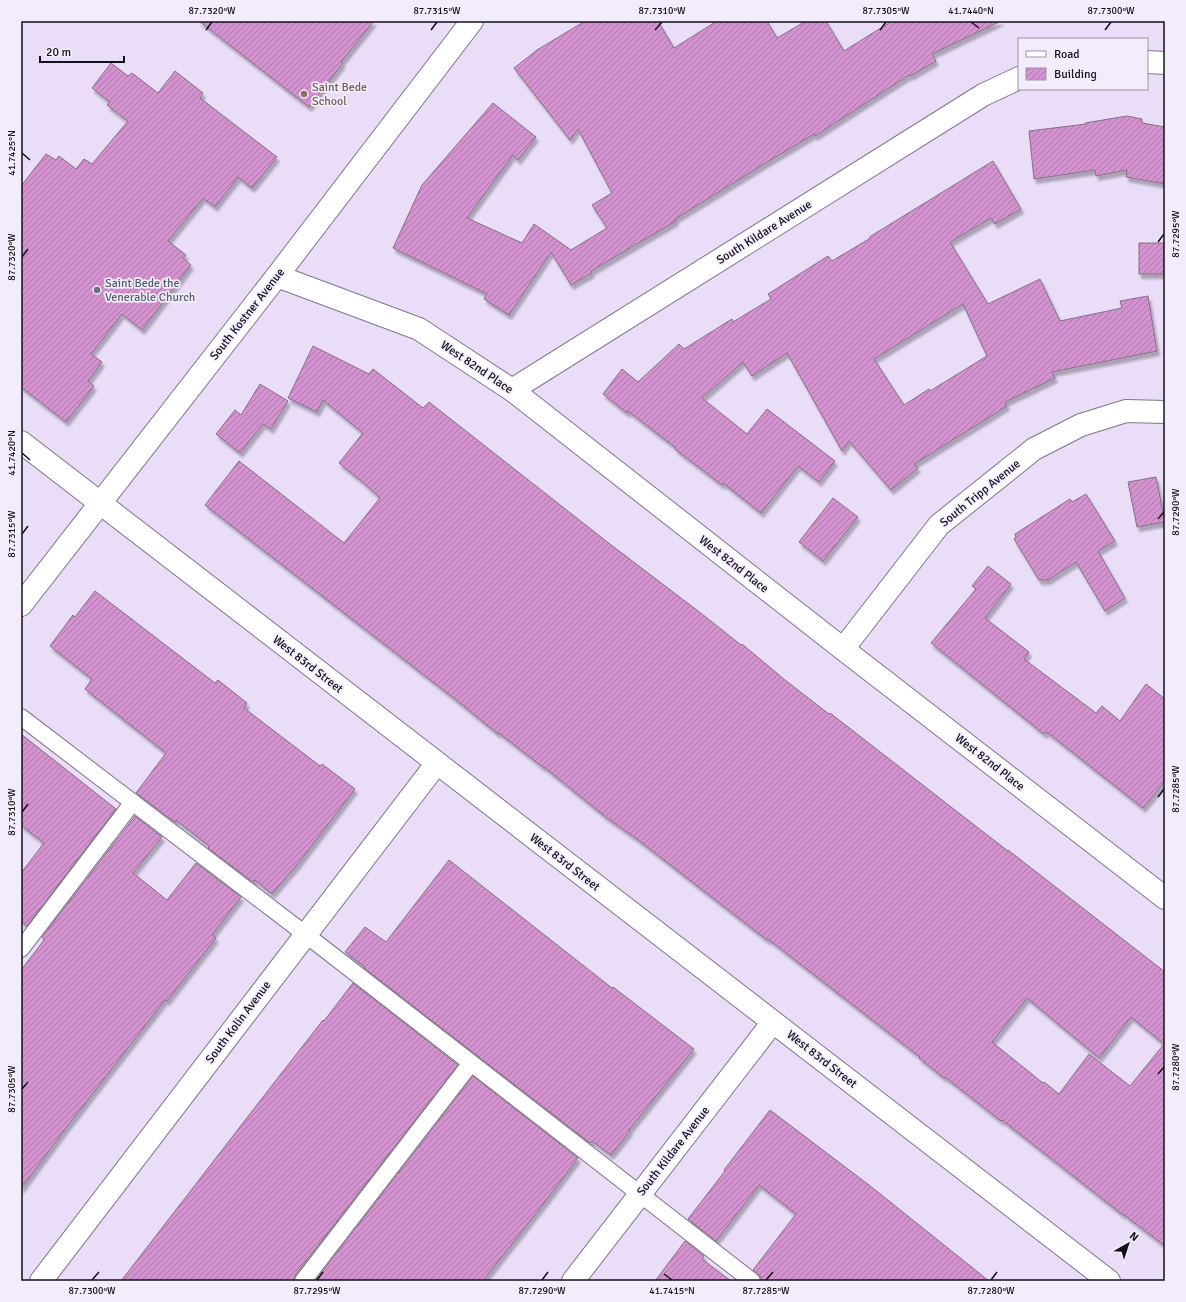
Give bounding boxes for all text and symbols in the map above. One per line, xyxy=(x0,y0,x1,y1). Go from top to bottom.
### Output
text: 87.7320°W xyxy=(188,5,236,17)
text: 87.7315°W xyxy=(413,5,461,17)
text: 87.7310°W xyxy=(638,5,686,17)
text: 87.7305°W xyxy=(862,5,910,17)
text: 41.7440°N xyxy=(948,5,994,17)
text: 87.7300°W xyxy=(1087,5,1135,17)
scale bar xyxy=(40,38,124,64)
legend xyxy=(1018,38,1148,90)
text: 20 m xyxy=(46,45,71,60)
text: Road xyxy=(1054,47,1080,62)
text: Building xyxy=(1054,67,1097,82)
place label: Saint Bede School xyxy=(312,80,367,109)
marker: Saint Bede School xyxy=(299,89,309,99)
text: 41.7425°N xyxy=(6,130,18,176)
street label: South Kildare Avenue xyxy=(714,197,815,268)
text: 87.7295°W xyxy=(1170,210,1182,258)
text: 87.7320°W xyxy=(6,233,18,281)
street label: South Kostner Avenue xyxy=(207,265,288,363)
place label: Saint Bede the Venerable Church xyxy=(105,276,195,305)
marker: Saint Bede the Venerable Church xyxy=(92,285,102,295)
street label: West 82nd Place xyxy=(438,338,516,397)
text: 41.7420°N xyxy=(6,430,18,476)
street label: South Tripp Avenue xyxy=(937,456,1023,530)
text: 87.7290°W xyxy=(1170,488,1182,536)
text: 87.7315°W xyxy=(6,510,18,558)
street label: West 82nd Place xyxy=(696,533,772,596)
street label: West 83rd Street xyxy=(269,632,346,697)
street label: West 82nd Place xyxy=(952,731,1028,794)
text: 87.7285°W xyxy=(1170,765,1182,813)
text: 87.7310°W xyxy=(6,788,18,836)
street label: West 83rd Street xyxy=(526,830,603,895)
street label: South Kolin Avenue xyxy=(202,978,274,1067)
street label: West 83rd Street xyxy=(783,1027,860,1092)
text: 87.7280°W xyxy=(1170,1043,1182,1091)
text: 87.7305°W xyxy=(6,1065,18,1113)
street label: South Kildare Avenue xyxy=(634,1104,713,1199)
north arrow xyxy=(1108,1224,1148,1264)
text: N xyxy=(1127,1229,1141,1244)
text: 87.7300°W xyxy=(68,1285,116,1297)
text: 87.7295°W xyxy=(293,1285,341,1297)
text: 87.7290°W xyxy=(518,1285,566,1297)
text: 41.7415°N xyxy=(649,1285,695,1297)
text: 87.7285°W xyxy=(742,1285,790,1297)
text: 87.7280°W xyxy=(967,1285,1015,1297)

